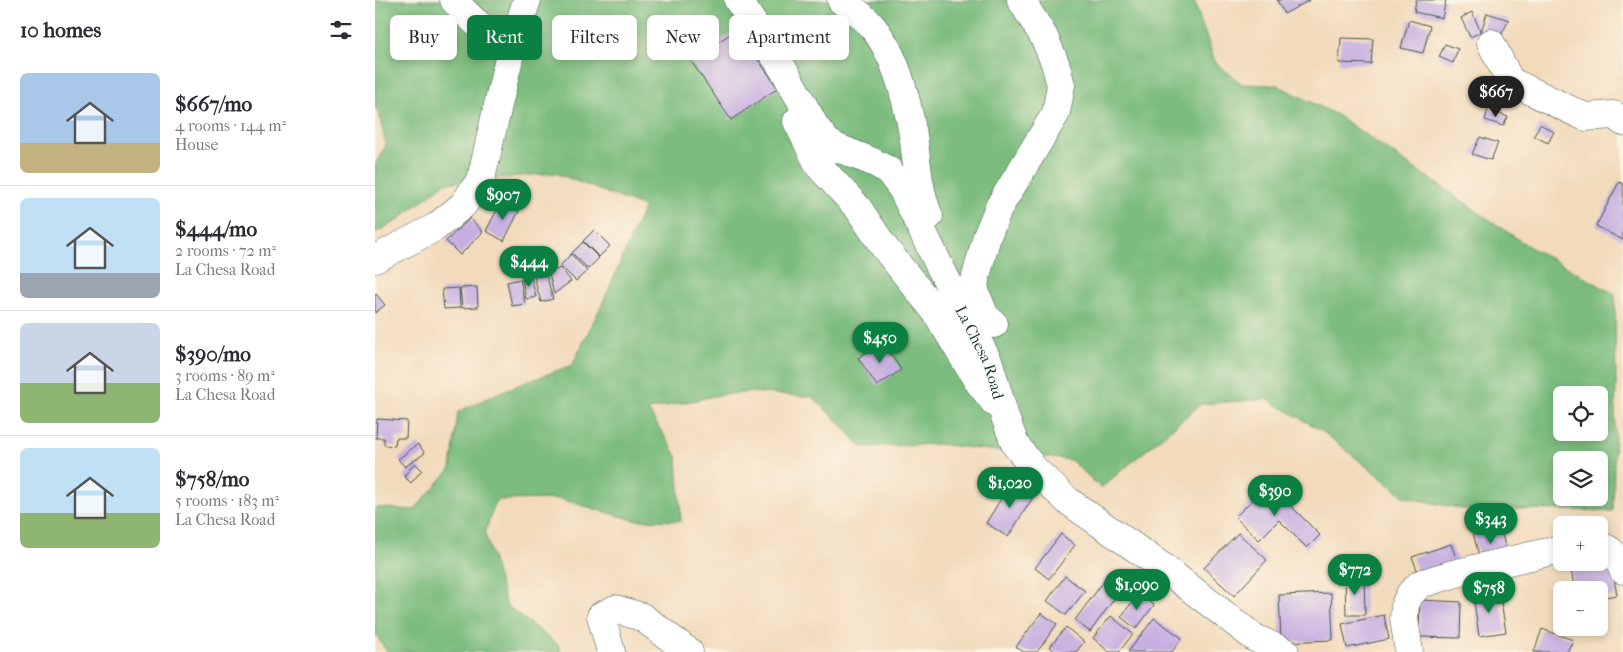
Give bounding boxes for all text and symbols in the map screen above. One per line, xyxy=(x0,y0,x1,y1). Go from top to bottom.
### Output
chip: Buy xyxy=(390,15,457,60)
chip: Rent xyxy=(467,15,542,60)
chip: Filters xyxy=(552,15,637,60)
chip: New xyxy=(647,15,719,60)
chip: Apartment xyxy=(729,15,849,60)
icon: filters xyxy=(327,16,355,44)
text: 10 homes xyxy=(20,18,101,42)
pin: $667 xyxy=(1466,76,1526,118)
text: $667 xyxy=(1479,82,1513,101)
text: $667/mo xyxy=(175,92,252,116)
icon: home xyxy=(60,93,120,153)
text: 4 rooms · 144 m² xyxy=(175,116,286,135)
text: House xyxy=(175,135,218,154)
pin: $907 xyxy=(473,178,533,221)
text: $907 xyxy=(486,185,520,204)
text: $444/mo xyxy=(175,217,257,241)
icon: home xyxy=(60,218,120,278)
text: 2 rooms · 72 m² xyxy=(175,241,276,260)
pin: $444 xyxy=(499,246,559,288)
text: $444 xyxy=(510,252,548,271)
text: La Chesa Road xyxy=(175,260,275,279)
street label: La Chesa Road xyxy=(952,302,1009,402)
pin: $450 xyxy=(850,322,910,364)
text: $450 xyxy=(863,328,897,347)
text: $390/mo xyxy=(175,342,251,366)
icon: home xyxy=(60,343,120,403)
text: 3 rooms · 89 m² xyxy=(175,366,275,385)
text: La Chesa Road xyxy=(175,385,275,404)
map controls xyxy=(1553,386,1608,636)
button: locate xyxy=(1553,386,1608,441)
button: layers xyxy=(1553,451,1608,506)
pin: $1,020 xyxy=(969,466,1051,509)
text: $758/mo xyxy=(175,467,249,491)
icon: home xyxy=(60,468,120,528)
text: $1,020 xyxy=(988,473,1032,492)
pin: $390 xyxy=(1245,474,1305,517)
text: $390 xyxy=(1259,481,1291,500)
text: 5 rooms · 183 m² xyxy=(175,491,279,510)
pin: $343 xyxy=(1461,502,1521,545)
text: $343 xyxy=(1475,509,1507,528)
text: La Chesa Road xyxy=(175,510,275,529)
button: + xyxy=(1553,516,1608,571)
pin: $772 xyxy=(1325,554,1385,596)
text: $772 xyxy=(1339,560,1371,579)
pin: $1,090 xyxy=(1096,568,1178,611)
pin: $758 xyxy=(1459,572,1519,614)
text: $1,090 xyxy=(1115,575,1159,594)
text: $758 xyxy=(1473,578,1505,597)
button: − xyxy=(1553,581,1608,636)

